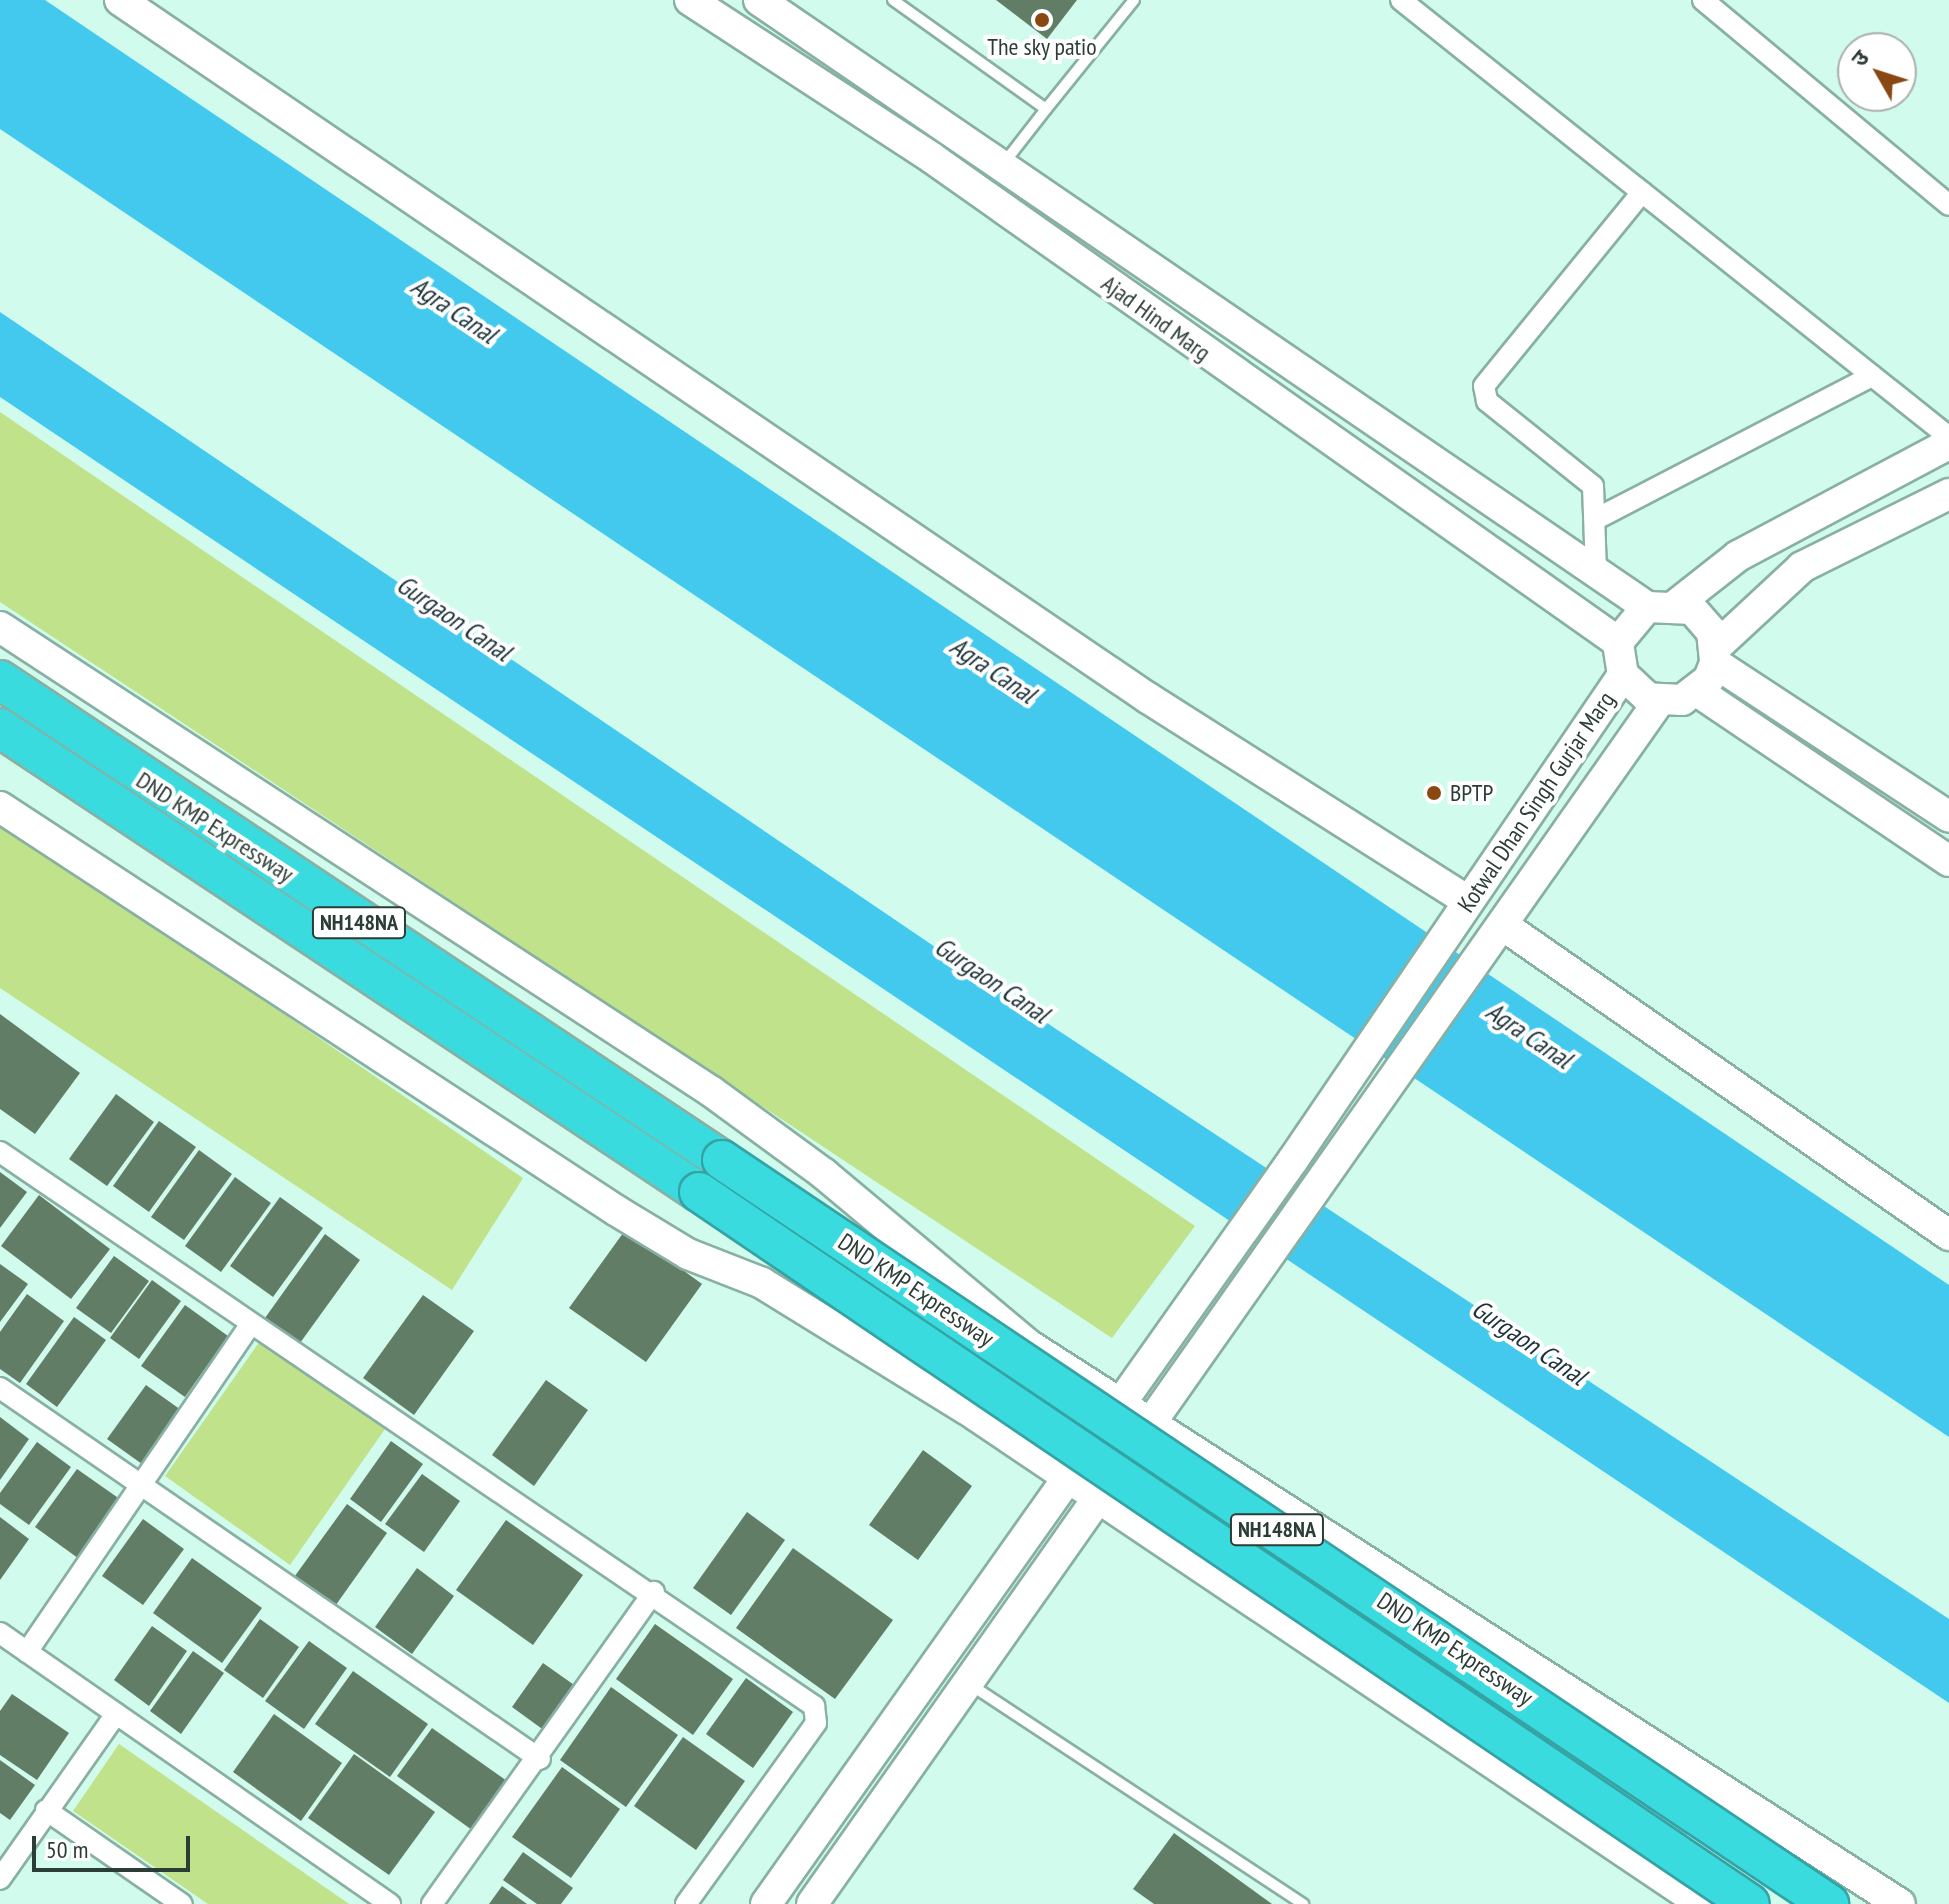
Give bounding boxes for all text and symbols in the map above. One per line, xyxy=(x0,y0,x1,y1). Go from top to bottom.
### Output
marker: The sky patio xyxy=(1033,11,1051,29)
north arrow xyxy=(1837,32,1917,112)
place label: The sky patio xyxy=(987,33,1097,61)
text: उ xyxy=(1845,44,1875,72)
street label: Ajad Hind Marg xyxy=(1096,269,1216,367)
water label: Agra Canal xyxy=(405,270,503,350)
water label: Gurgaon Canal xyxy=(391,568,517,668)
water label: Agra Canal xyxy=(944,630,1042,710)
street label: Kotwal Dhan Singh Gurjar Marg xyxy=(1451,686,1621,918)
street label: DND KMP Expressway xyxy=(131,765,299,889)
place label: BPTP xyxy=(1450,779,1493,807)
marker: BPTP xyxy=(1425,784,1443,802)
road number: NH148NA xyxy=(311,905,407,941)
water label: Gurgaon Canal xyxy=(929,930,1055,1030)
water label: Agra Canal xyxy=(1480,995,1578,1075)
street label: DND KMP Expressway xyxy=(832,1227,1000,1353)
water label: Gurgaon Canal xyxy=(1466,1292,1592,1392)
road number: NH148NA xyxy=(1229,1512,1325,1548)
street label: DND KMP Expressway xyxy=(1371,1586,1539,1712)
scale bar xyxy=(36,1820,194,1870)
text: 50 m xyxy=(46,1834,88,1865)

